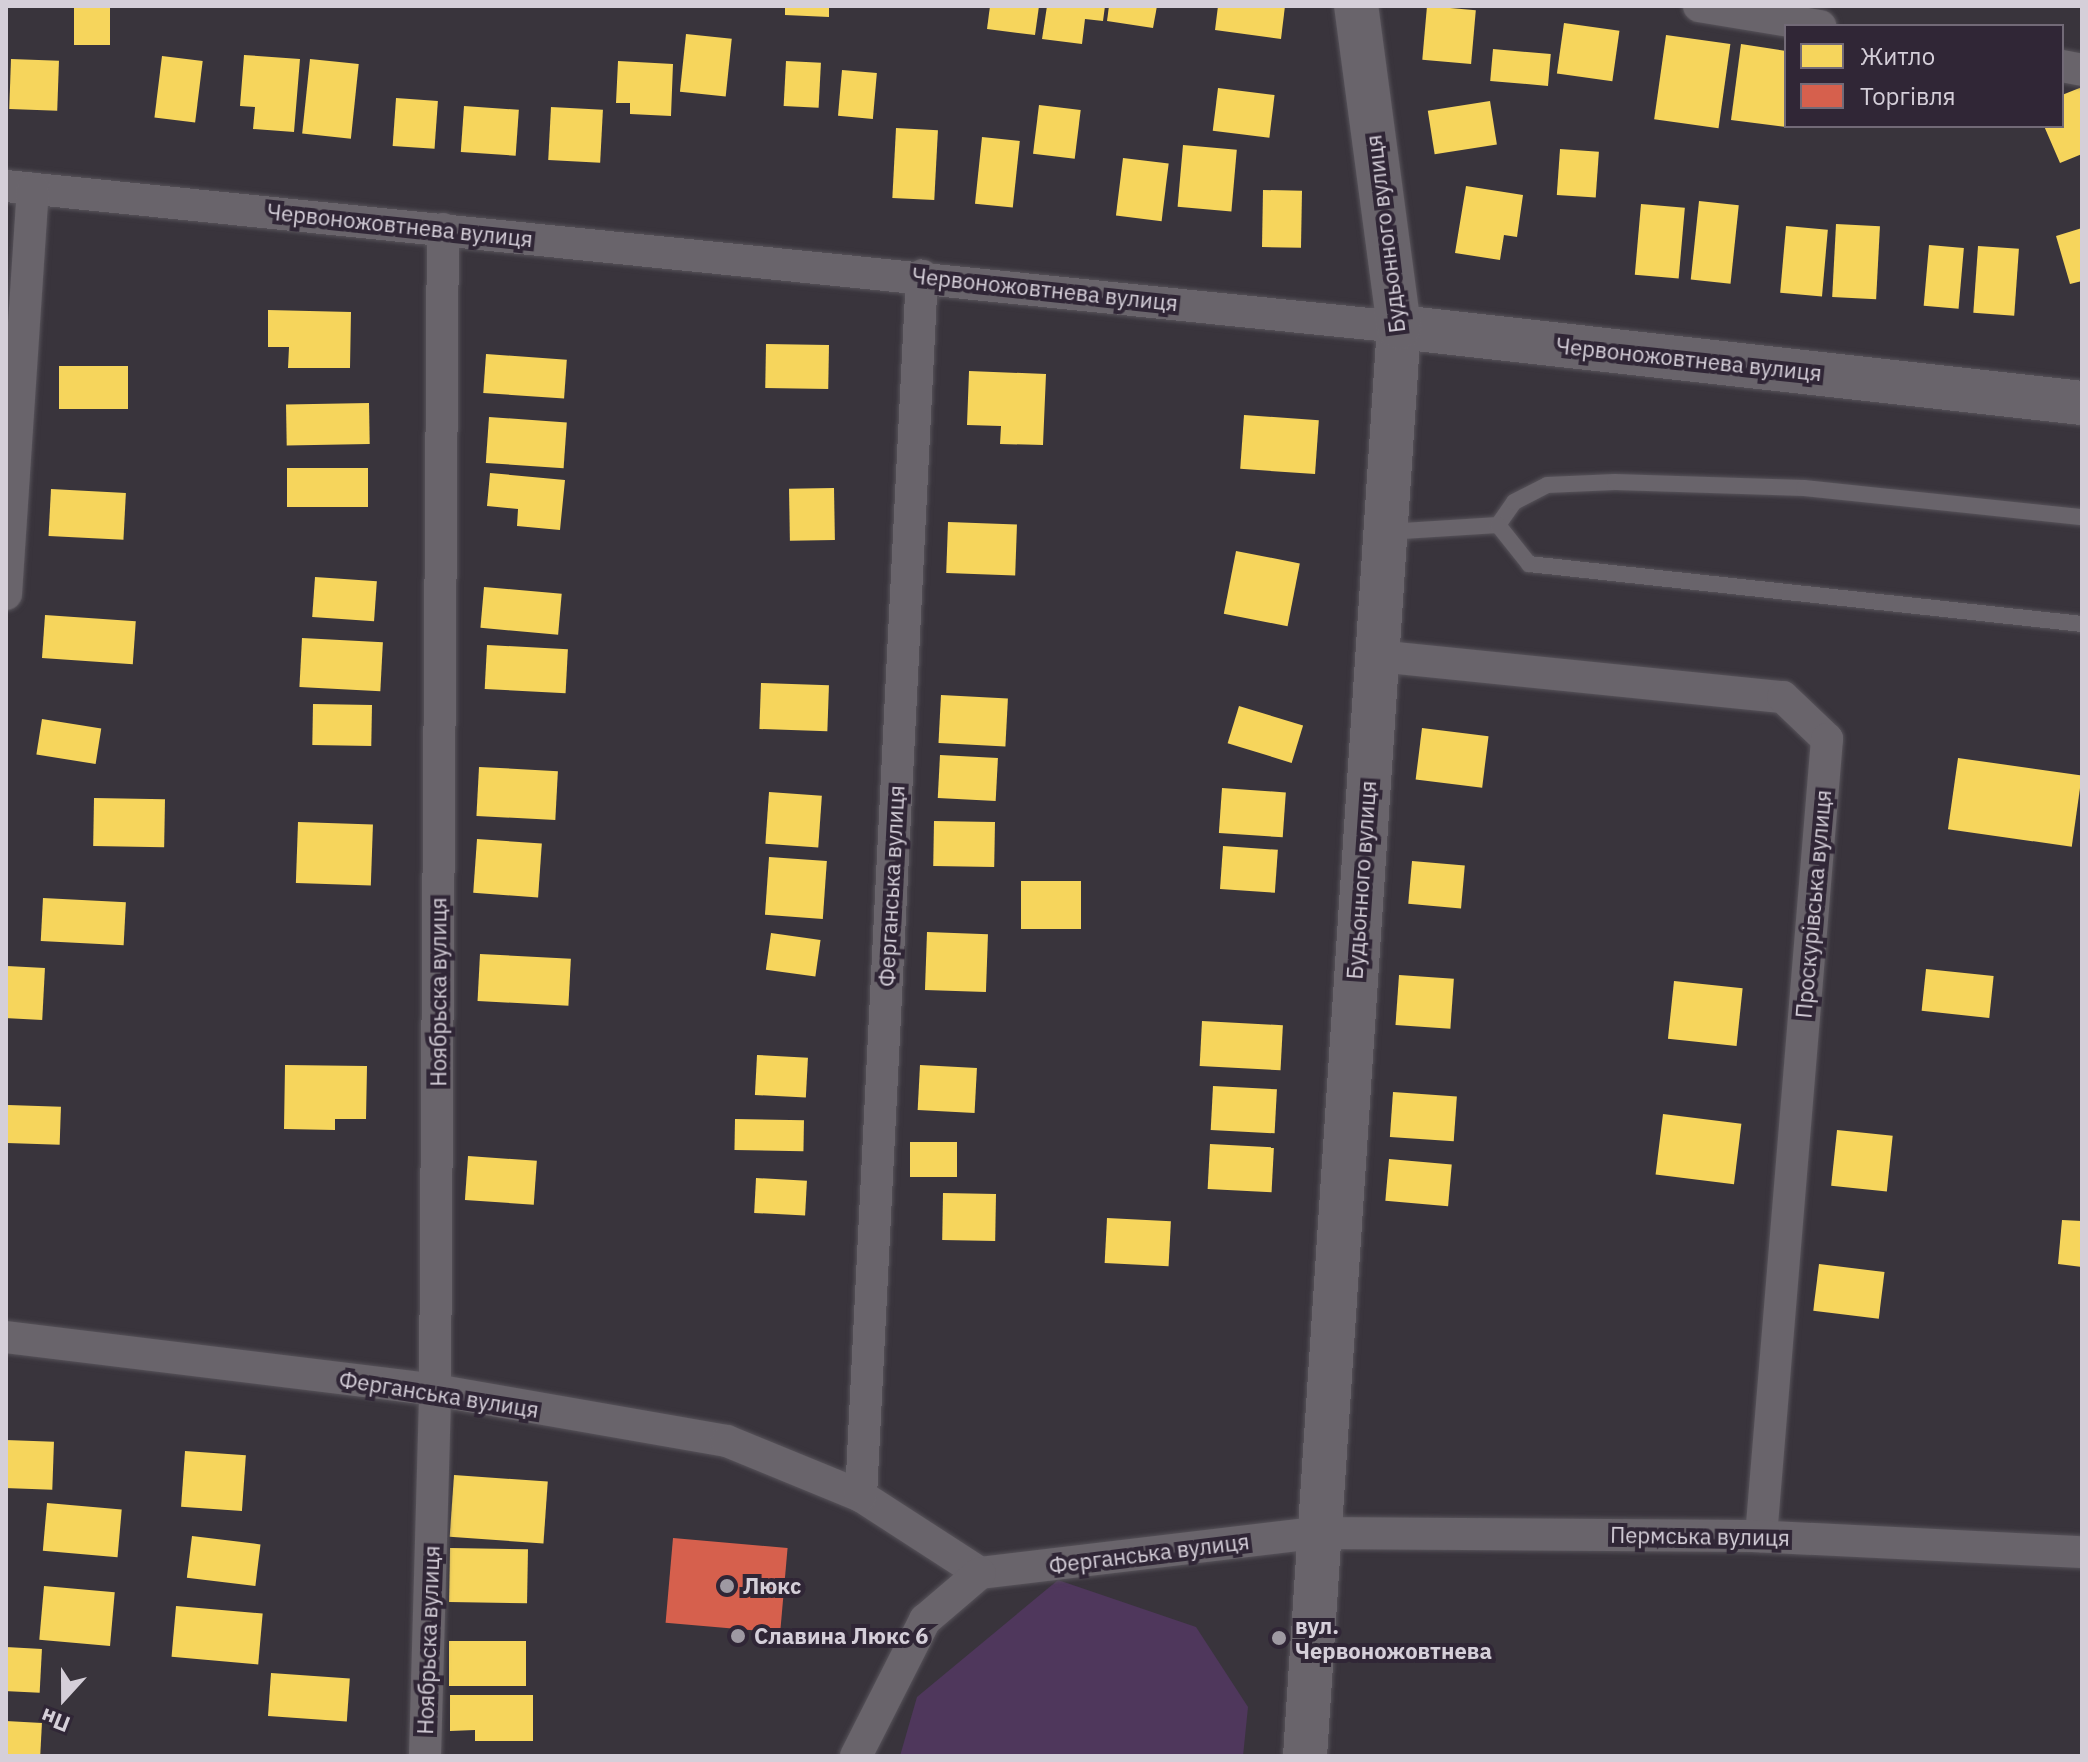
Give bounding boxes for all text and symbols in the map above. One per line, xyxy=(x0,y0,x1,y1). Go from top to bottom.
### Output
legend xyxy=(1784,24,2064,128)
text: Житло xyxy=(1860,40,1935,72)
text: Торгівля xyxy=(1860,80,1956,112)
street label: Будьонного вулиця xyxy=(1360,134,1410,334)
street label: Червоножовтнева вулиця xyxy=(266,198,534,252)
street label: Червоножовтнева вулиця xyxy=(911,262,1179,316)
street label: Червоножовтнева вулиця xyxy=(1555,332,1823,386)
street label: Будьонного вулиця xyxy=(1341,780,1381,980)
street label: Ферганська вулиця xyxy=(873,785,909,987)
street label: Проскурівська вулиця xyxy=(1790,789,1836,1019)
street label: Ноябрьска вулиця xyxy=(425,897,451,1087)
street label: Ферганська вулиця xyxy=(337,1365,541,1423)
street label: Пермська вулиця xyxy=(1610,1521,1790,1551)
street label: Ферганська вулиця xyxy=(1047,1528,1251,1578)
street label: Ноябрьска вулиця xyxy=(412,1545,444,1735)
place label: Люкс xyxy=(743,1573,801,1599)
marker: Люкс xyxy=(718,1577,736,1595)
place label: вул. Червоножовтнева xyxy=(1295,1612,1492,1664)
place label: Славина Люкс 6 xyxy=(754,1623,928,1649)
marker: Славина Люкс 6 xyxy=(729,1627,747,1645)
marker: вул. Червоножовтнева xyxy=(1270,1629,1288,1647)
north arrow xyxy=(24,1658,104,1738)
text: Пн xyxy=(36,1702,74,1740)

